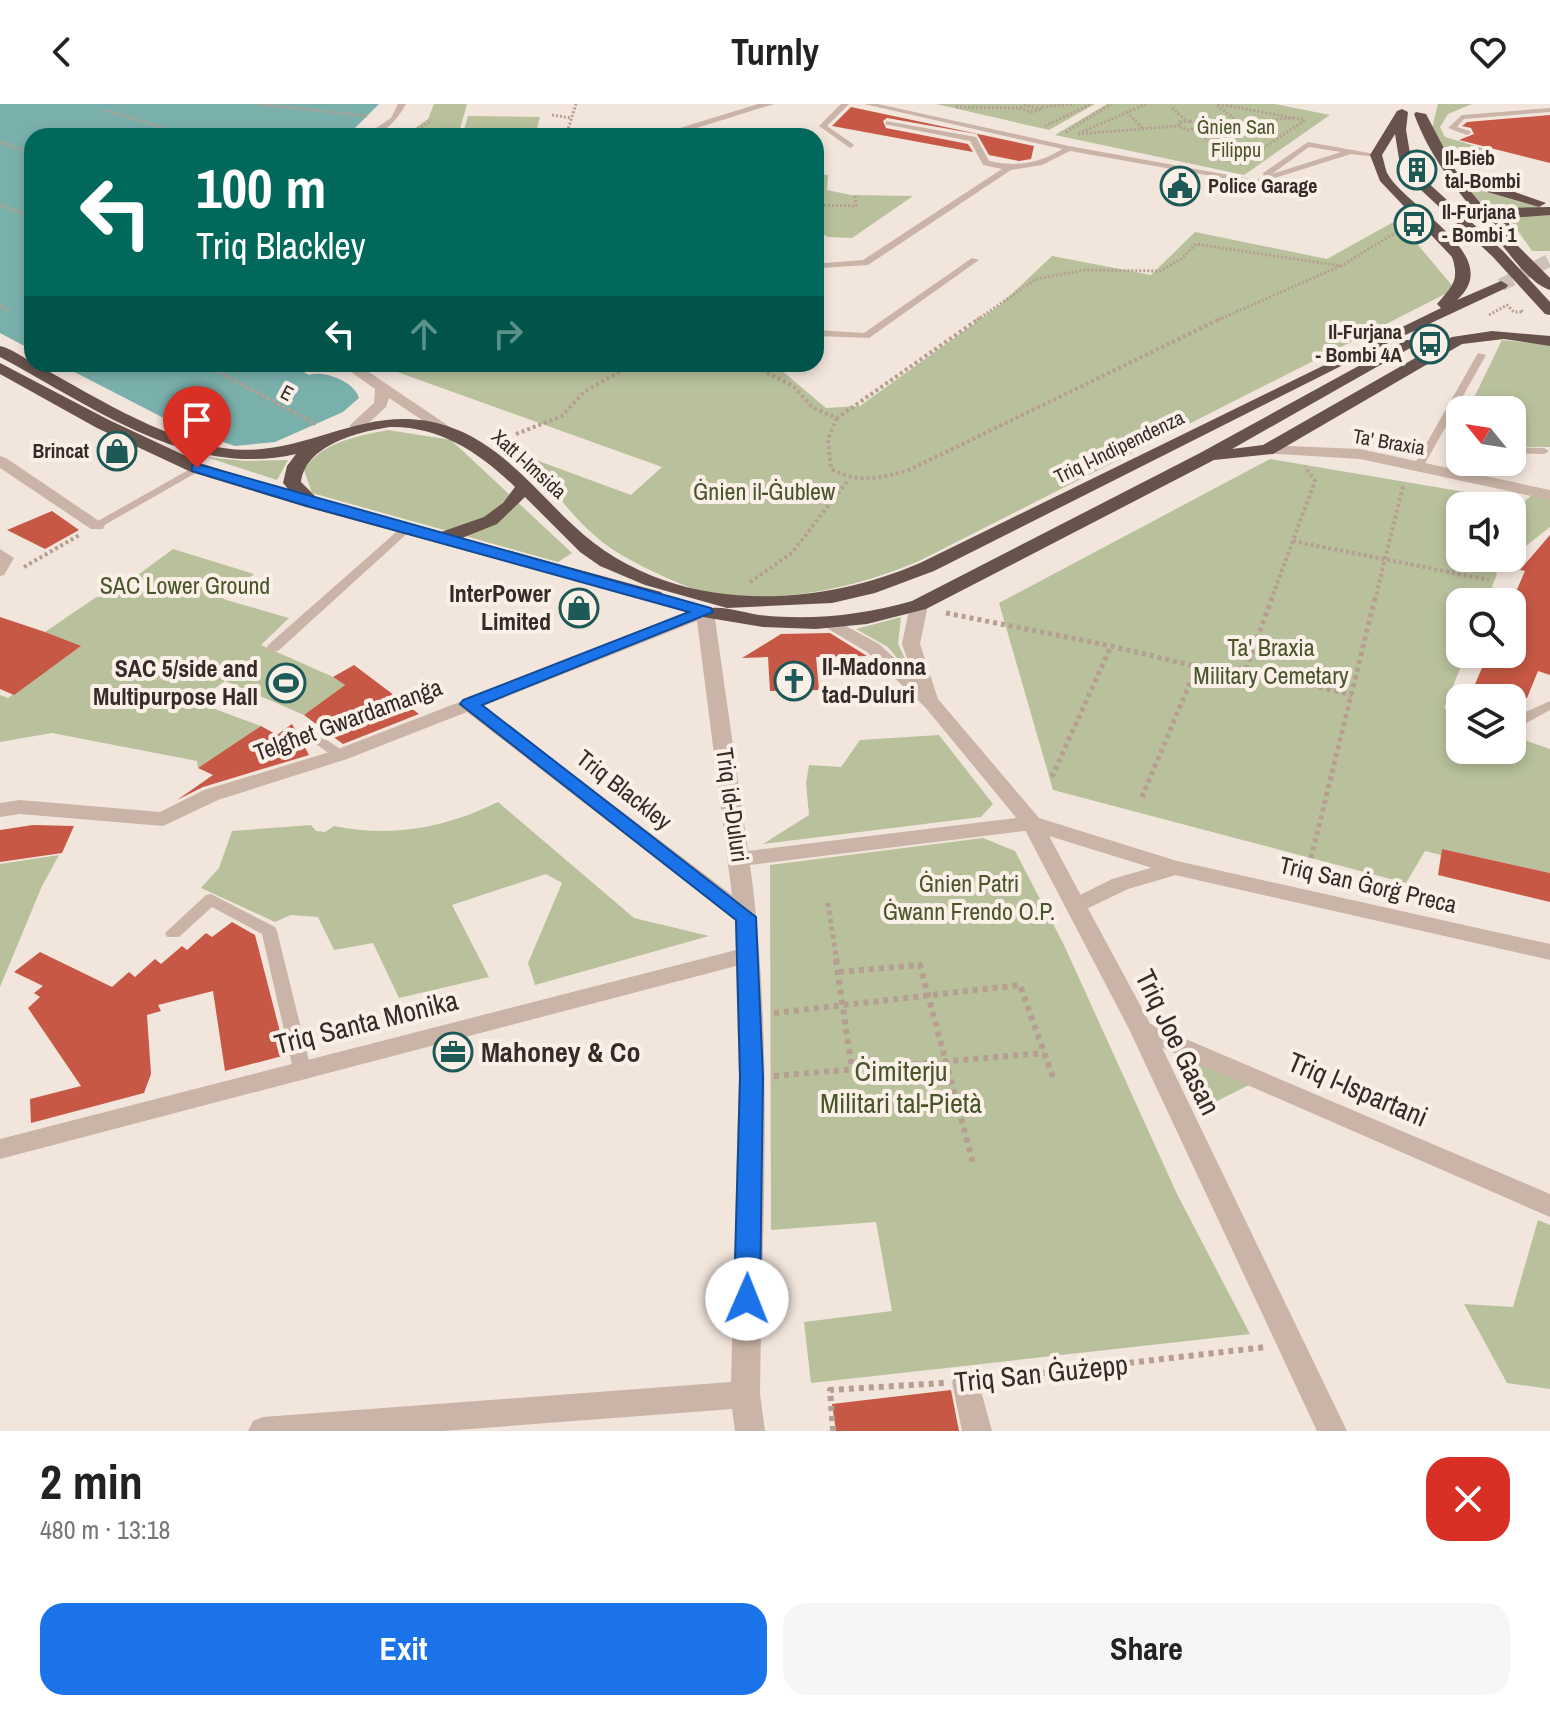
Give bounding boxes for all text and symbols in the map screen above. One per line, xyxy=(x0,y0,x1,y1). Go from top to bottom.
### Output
text: Turnly xyxy=(731,28,819,76)
icon: back xyxy=(40,30,84,74)
icon: heart xyxy=(1466,30,1510,74)
park label: Ġnien San Filippu xyxy=(1197,113,1275,163)
place label: Il-Bieb tal-Bombi xyxy=(1445,144,1521,194)
building icon: Il-Bieb tal-Bombi xyxy=(1396,149,1438,191)
text: 100 m xyxy=(196,150,326,225)
icon: left xyxy=(64,160,168,264)
public building icon: Police Garage xyxy=(1159,165,1201,207)
place label: Police Garage xyxy=(1208,172,1317,199)
place label: Il-Furjana - Bombi 1 xyxy=(1442,198,1518,248)
bus stop icon: Il-Furjana - Bombi 1 xyxy=(1393,203,1435,245)
text: Triq Blackley xyxy=(196,222,366,270)
icon: left xyxy=(318,312,362,356)
icon: ahead xyxy=(402,312,446,356)
icon: right xyxy=(486,312,530,356)
place label: Il-Furjana - Bombi 4A xyxy=(1315,318,1402,368)
bus stop icon: Il-Furjana - Bombi 4A xyxy=(1409,323,1451,365)
street label: E xyxy=(276,378,298,407)
pin xyxy=(163,386,231,468)
north arrow xyxy=(1446,396,1526,476)
map controls xyxy=(1446,396,1526,764)
icon: arrive xyxy=(175,398,219,442)
street label: Triq l-Indipendenza xyxy=(1049,403,1188,490)
street label: Ta' Braxia xyxy=(1351,422,1427,461)
street label: Xatt l-Imsida xyxy=(486,423,573,504)
shop icon: Brincat xyxy=(96,430,138,472)
place label: Brincat xyxy=(33,437,90,464)
park label: Ġnien il-Ġublew xyxy=(693,475,836,507)
button: sound xyxy=(1446,492,1526,572)
park label: SAC Lower Ground xyxy=(100,569,270,601)
place label: InterPower Limited xyxy=(449,577,551,637)
shop icon: InterPower Limited xyxy=(558,587,600,629)
button: search xyxy=(1446,588,1526,668)
park label: Ta' Braxia Military Cemetary xyxy=(1193,631,1349,691)
place label: Il-Madonna tad-Duluri xyxy=(822,650,926,710)
place label: SAC 5/side and Multipurpose Hall xyxy=(93,652,258,712)
church icon: Il-Madonna tad-Duluri xyxy=(773,660,815,702)
sports icon: SAC 5/side and Multipurpose Hall xyxy=(265,662,307,704)
street label: Telgħet Gwardamanġa xyxy=(249,670,446,768)
button: layers xyxy=(1446,684,1526,764)
street label: Triq Blackley xyxy=(570,742,679,837)
street label: Triq id-Duluri xyxy=(709,746,757,864)
street label: Triq San Ġorġ Preca xyxy=(1277,848,1460,920)
park label: Ġnien Patri Ġwann Frendo O.P. xyxy=(883,867,1055,927)
street label: Triq Joe Gasan xyxy=(1126,963,1230,1121)
street label: Triq Santa Monika xyxy=(270,981,462,1063)
office icon: Mahoney & Co xyxy=(432,1031,474,1073)
place label: Mahoney & Co xyxy=(481,1033,640,1071)
street label: Triq l-Ispartani xyxy=(1282,1043,1434,1135)
park label: Ċimiterju Militari tal-Pietà xyxy=(820,1052,982,1122)
position arrow xyxy=(705,1257,789,1341)
street label: Triq San Ġużepp xyxy=(952,1345,1130,1401)
text: 2 min xyxy=(40,1449,143,1514)
button: close xyxy=(1426,1457,1510,1541)
text: 480 m · 13:18 xyxy=(40,1512,170,1547)
button: Exit xyxy=(40,1603,767,1695)
button: Share xyxy=(783,1603,1510,1695)

